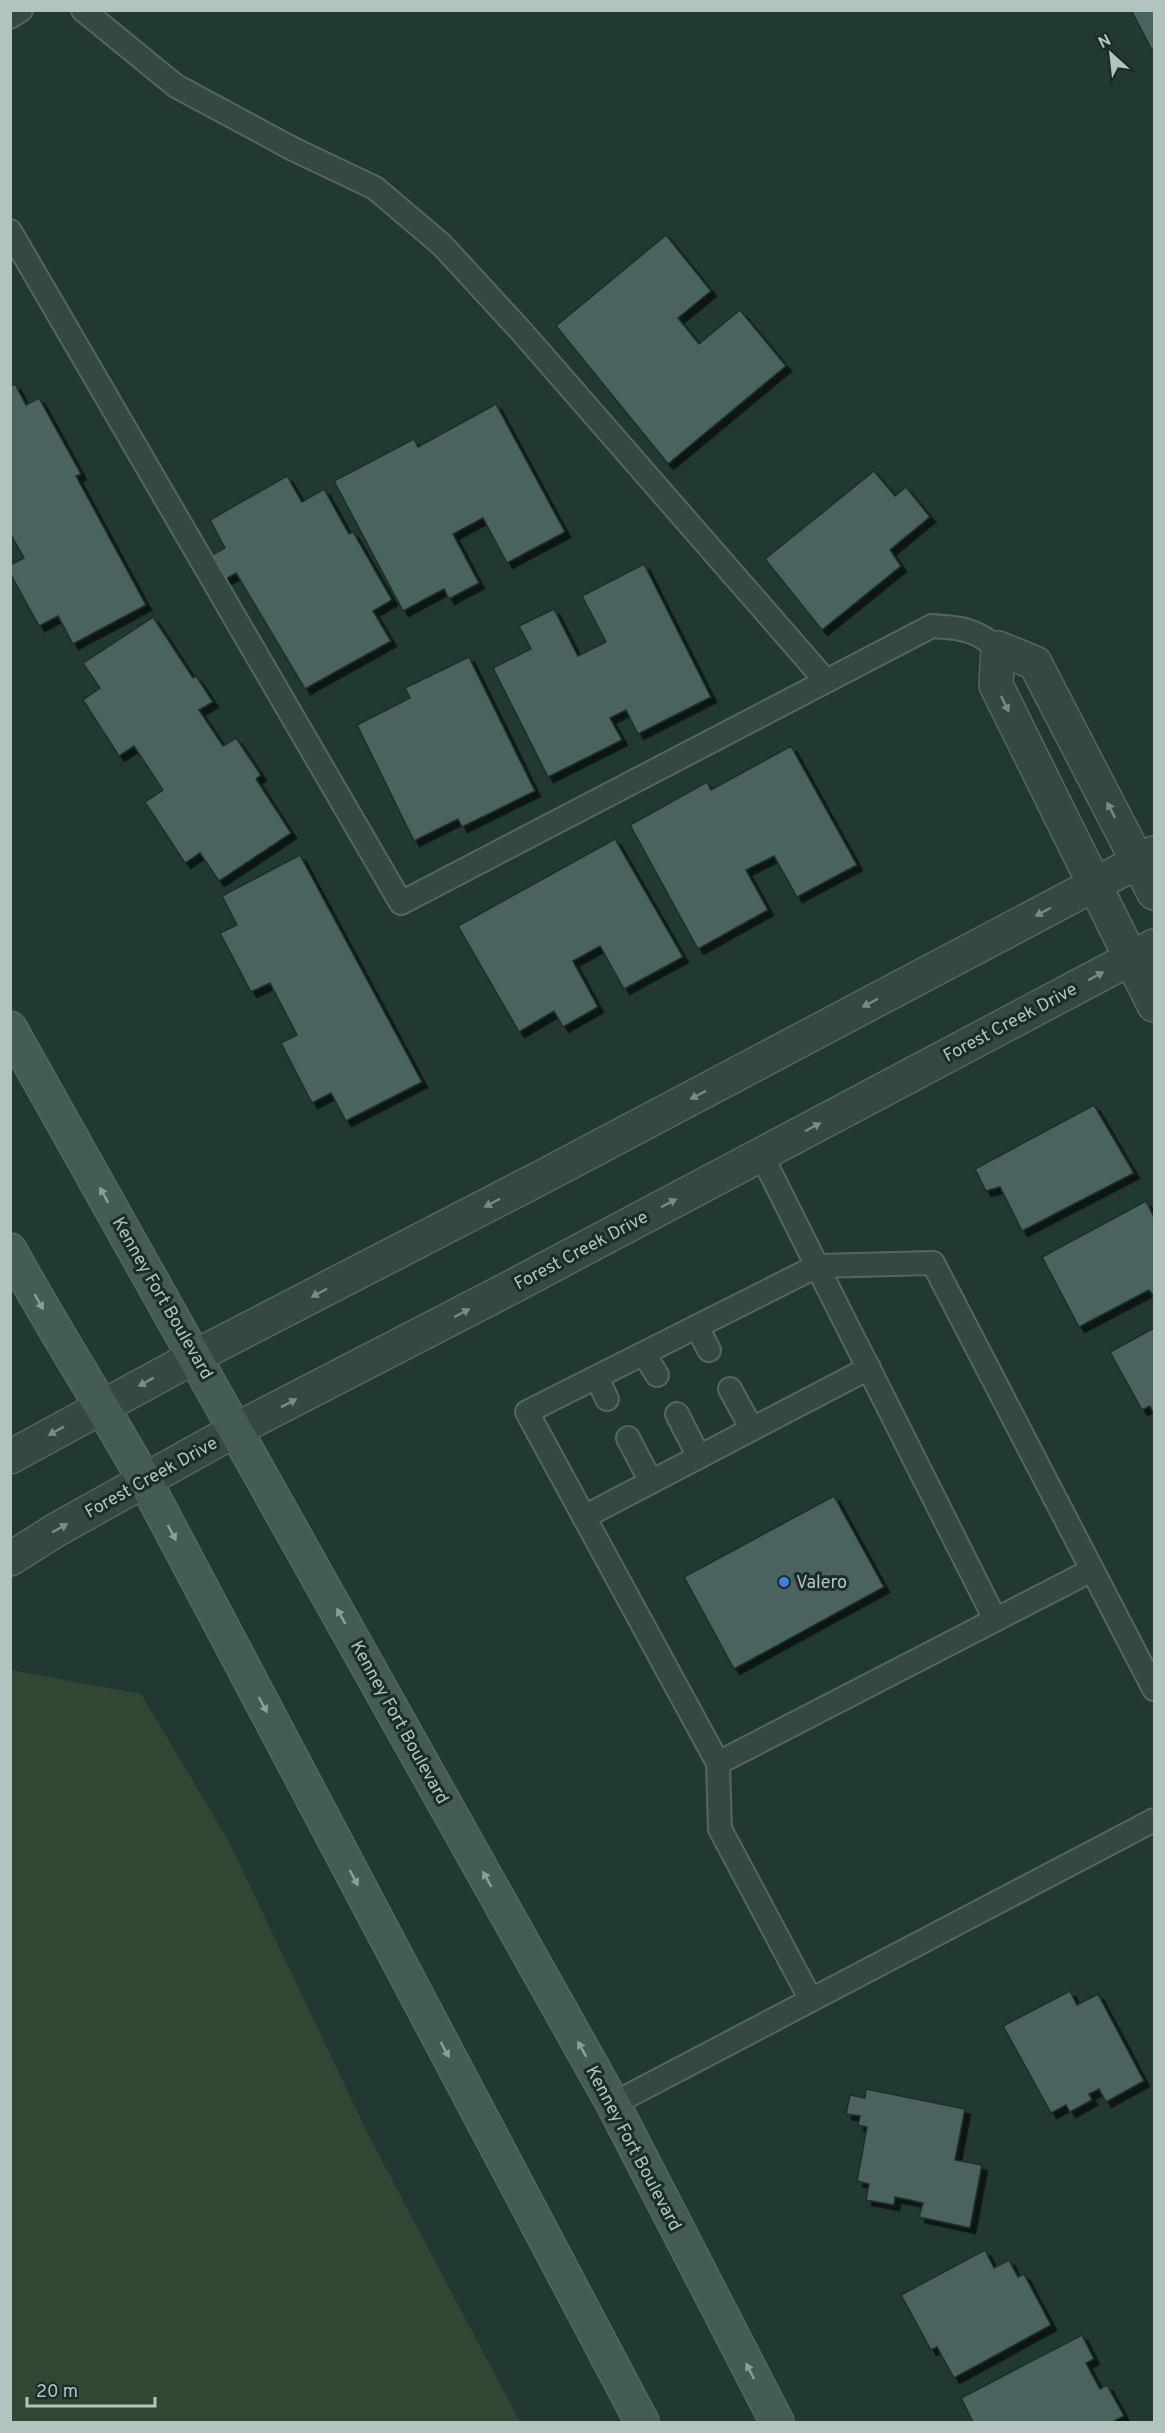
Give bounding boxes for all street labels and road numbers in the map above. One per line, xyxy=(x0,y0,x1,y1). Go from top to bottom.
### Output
street label: Forest Creek Drive xyxy=(940,978,1082,1068)
street label: Forest Creek Drive xyxy=(511,1206,653,1296)
street label: Kenney Fort Boulevard xyxy=(106,1214,218,1384)
street label: Forest Creek Drive xyxy=(81,1432,222,1524)
street label: Kenney Fort Boulevard xyxy=(344,1637,453,1809)
street label: Kenney Fort Boulevard xyxy=(579,2062,686,2235)

